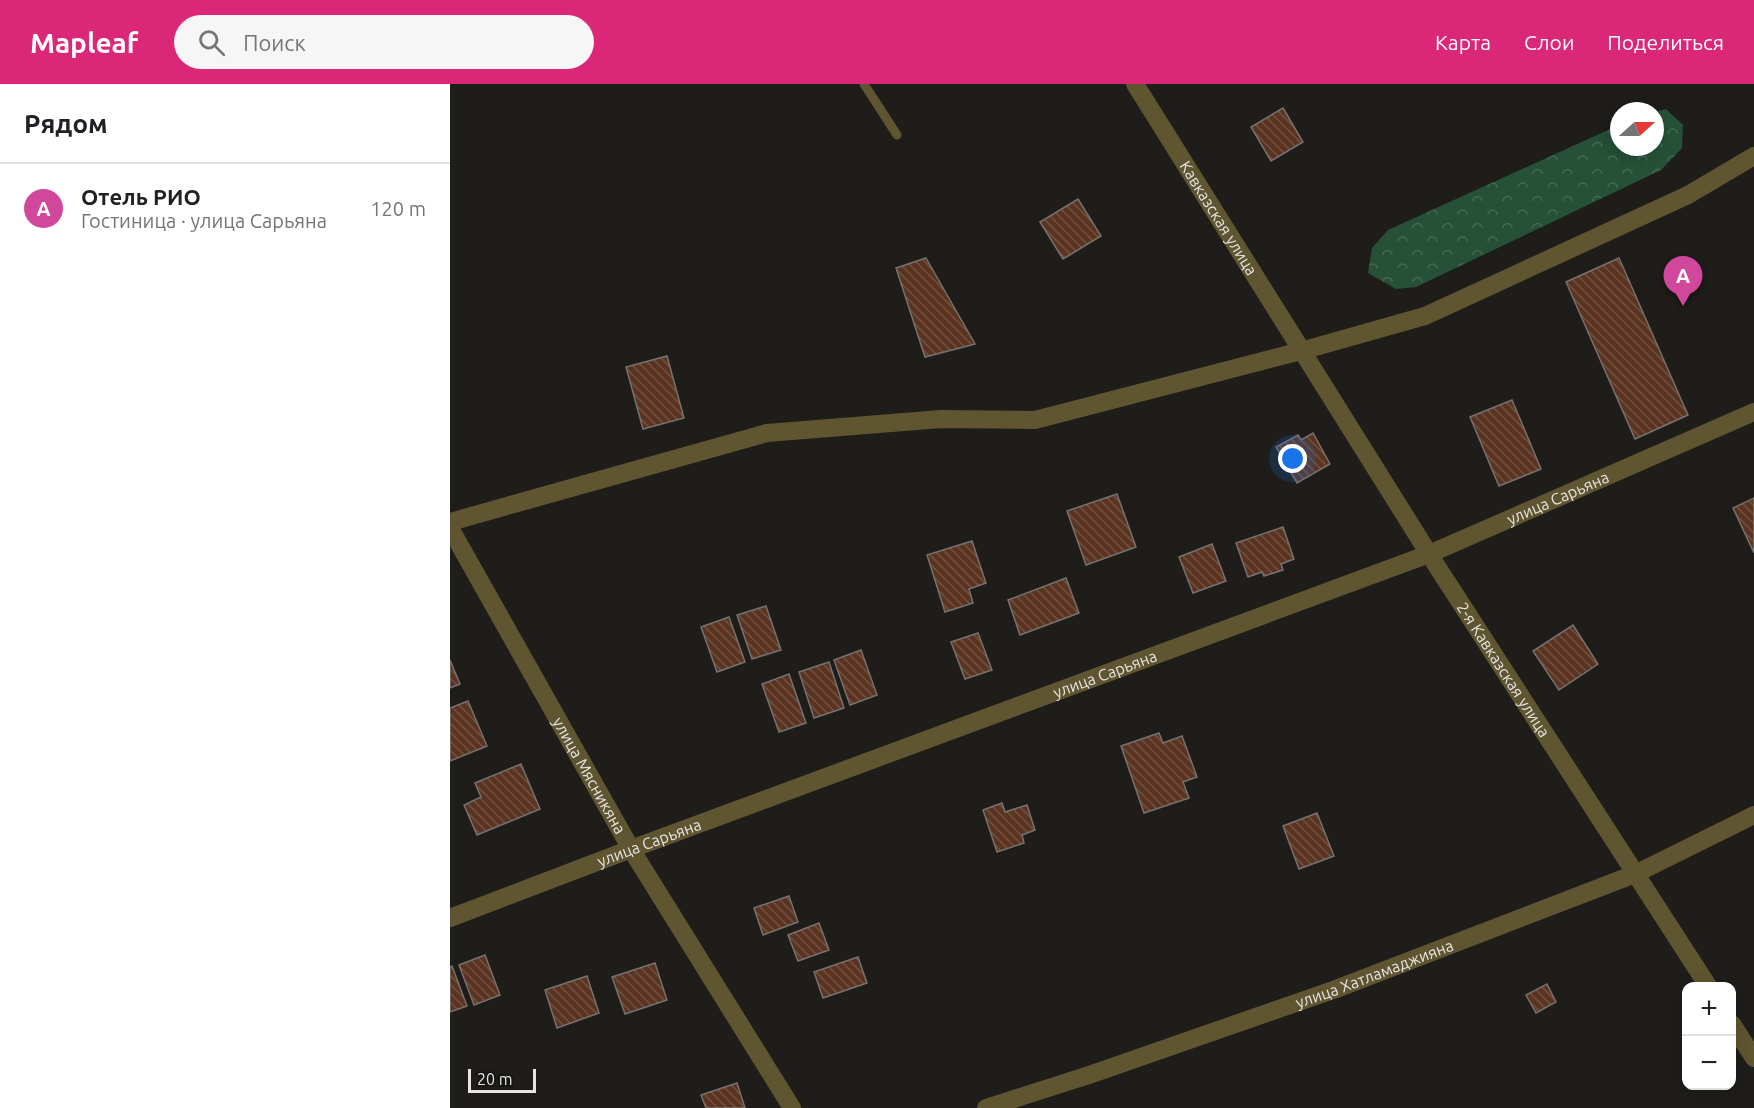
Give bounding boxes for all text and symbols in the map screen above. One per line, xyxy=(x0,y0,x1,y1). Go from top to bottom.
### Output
search box xyxy=(174,15,594,69)
icon: search xyxy=(195,26,228,59)
text: Mapleaf xyxy=(30,27,138,58)
text: Поиск xyxy=(243,30,306,55)
text: Карта xyxy=(1435,30,1491,54)
text: Слои xyxy=(1524,30,1574,54)
text: Поделиться xyxy=(1607,30,1724,54)
north arrow xyxy=(1610,102,1664,156)
text: Рядом xyxy=(24,109,108,138)
street label: Кавказская улица xyxy=(1176,158,1261,278)
text: Отель РИО xyxy=(81,184,201,209)
text: A xyxy=(36,197,51,220)
text: 120 m xyxy=(370,197,426,220)
text: Гостиница · улица Сарьяна xyxy=(81,209,327,232)
pin: A xyxy=(1664,256,1702,306)
your location xyxy=(1278,444,1307,473)
street label: улица Сарьяна xyxy=(1504,468,1612,528)
street label: 2-я Кавказская улица xyxy=(1454,599,1554,740)
street label: улица Сарьяна xyxy=(1050,646,1159,701)
street label: улица Мясникяна xyxy=(549,714,630,837)
street label: улица Сарьяна xyxy=(595,815,704,870)
street label: улица Хатламаджияна xyxy=(1293,936,1456,1011)
map controls xyxy=(1682,982,1736,1090)
button: + xyxy=(1682,982,1736,1036)
button: − xyxy=(1682,1036,1736,1090)
scale bar xyxy=(468,1066,536,1094)
text: 20 m xyxy=(477,1070,513,1088)

